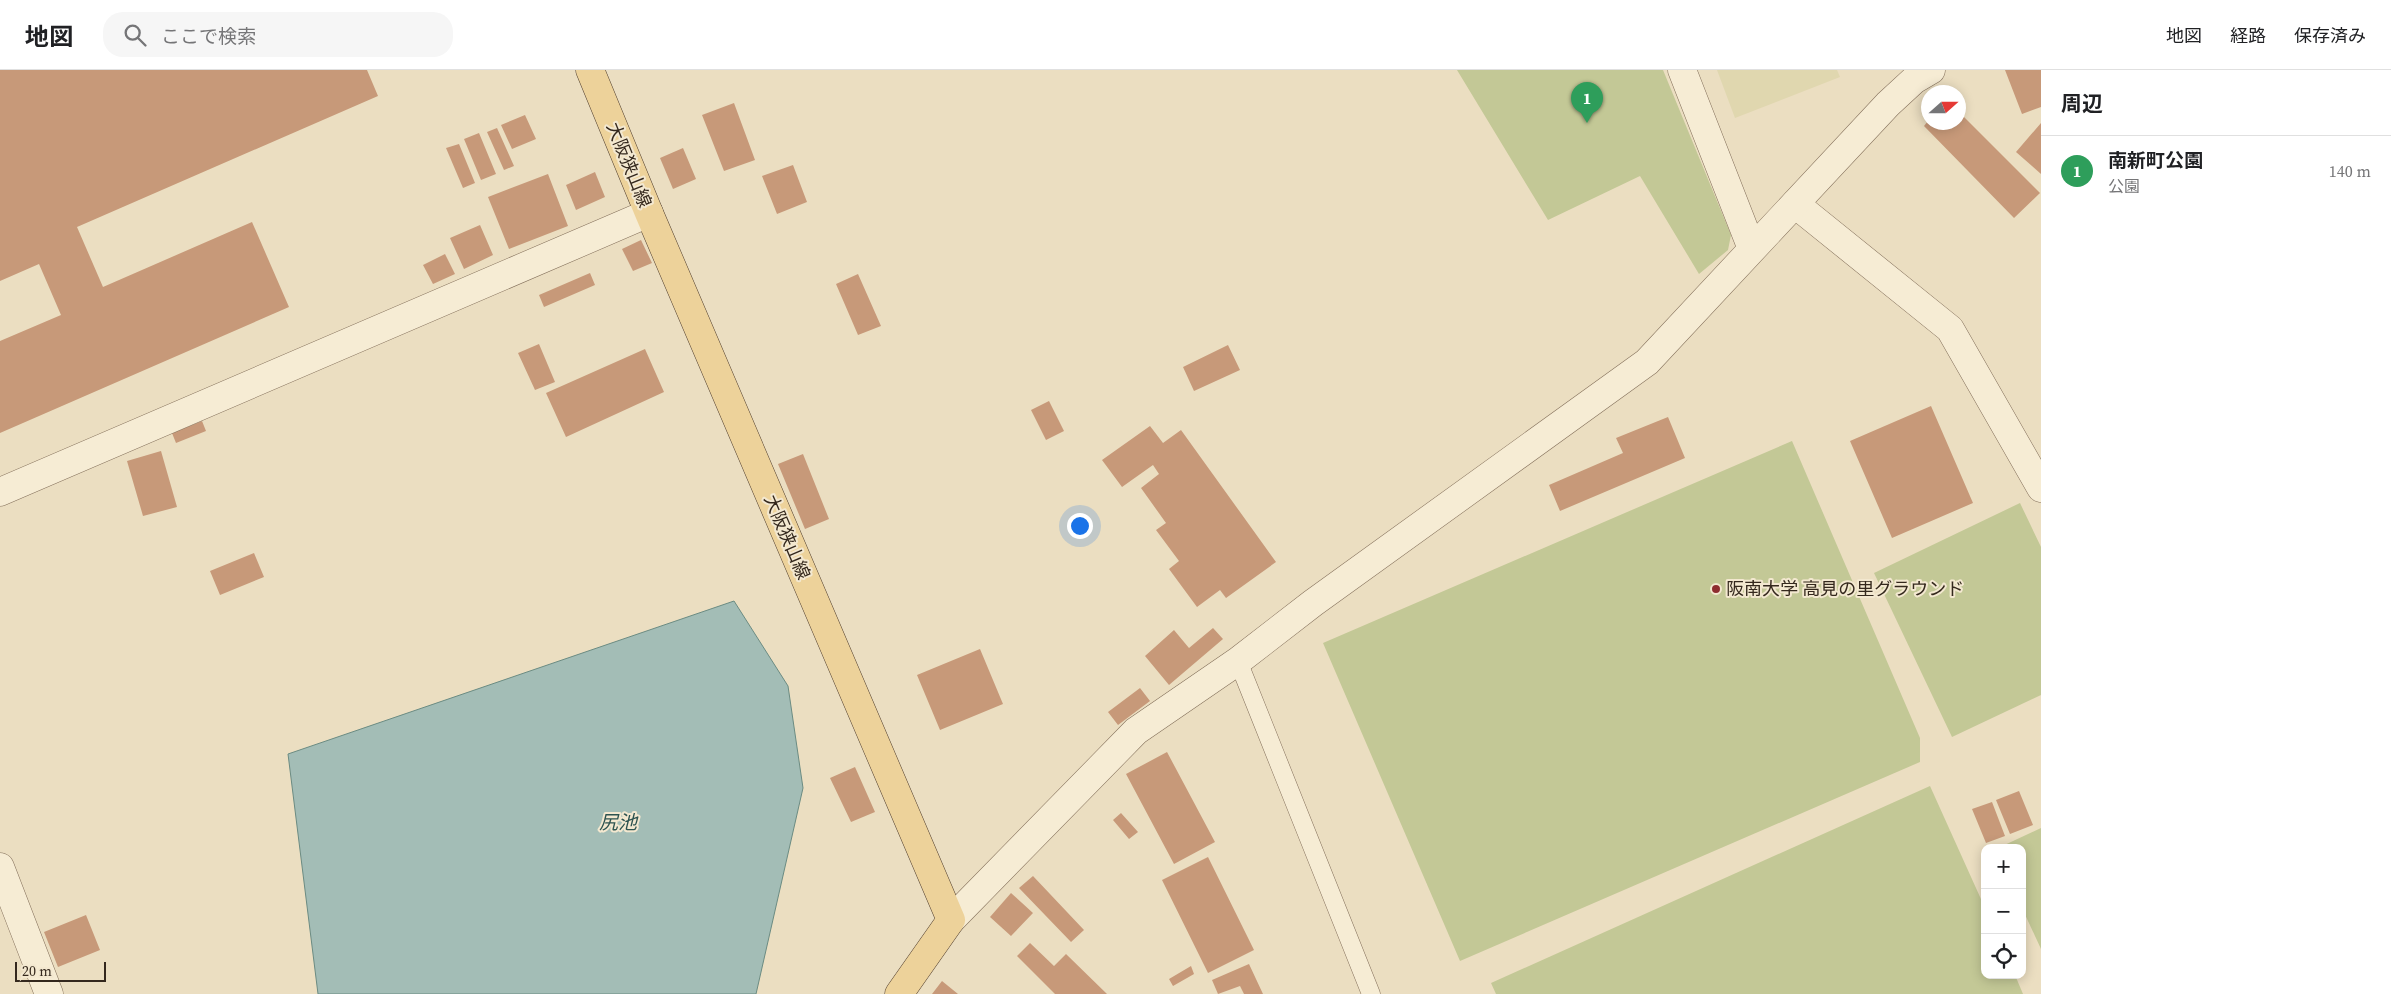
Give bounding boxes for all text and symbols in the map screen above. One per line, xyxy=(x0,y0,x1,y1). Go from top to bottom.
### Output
search box xyxy=(103,12,453,57)
text: 地図 xyxy=(25,20,73,53)
icon: search xyxy=(121,21,149,49)
text: ここで検索 xyxy=(161,23,256,49)
text: 地図 xyxy=(2166,23,2202,48)
text: 経路 xyxy=(2230,23,2266,48)
text: 保存済み xyxy=(2294,23,2366,48)
pin: 1 xyxy=(1571,82,1603,123)
north arrow xyxy=(1921,85,1966,130)
text: 周辺 xyxy=(2061,89,2103,118)
street label: 大阪狭山線 xyxy=(601,118,658,211)
text: 南新町公園 xyxy=(2108,147,2203,173)
text: 1 xyxy=(2073,160,2081,182)
text: 140 m xyxy=(2329,160,2371,182)
text: 公園 xyxy=(2108,175,2140,197)
street label: 大阪狭山線 xyxy=(758,490,817,583)
your location xyxy=(1067,513,1093,539)
place label: 阪南大学 高見の里グラウンド xyxy=(1726,576,1964,601)
marker: 阪南大学 高見の里グラウンド xyxy=(1710,583,1722,595)
water label: 尻池 xyxy=(599,809,639,835)
map controls xyxy=(1981,844,2026,979)
button: + xyxy=(1981,844,2026,889)
button: − xyxy=(1981,889,2026,934)
button: locate xyxy=(1981,934,2026,979)
scale bar xyxy=(15,959,106,982)
text: 20 m xyxy=(22,961,52,981)

